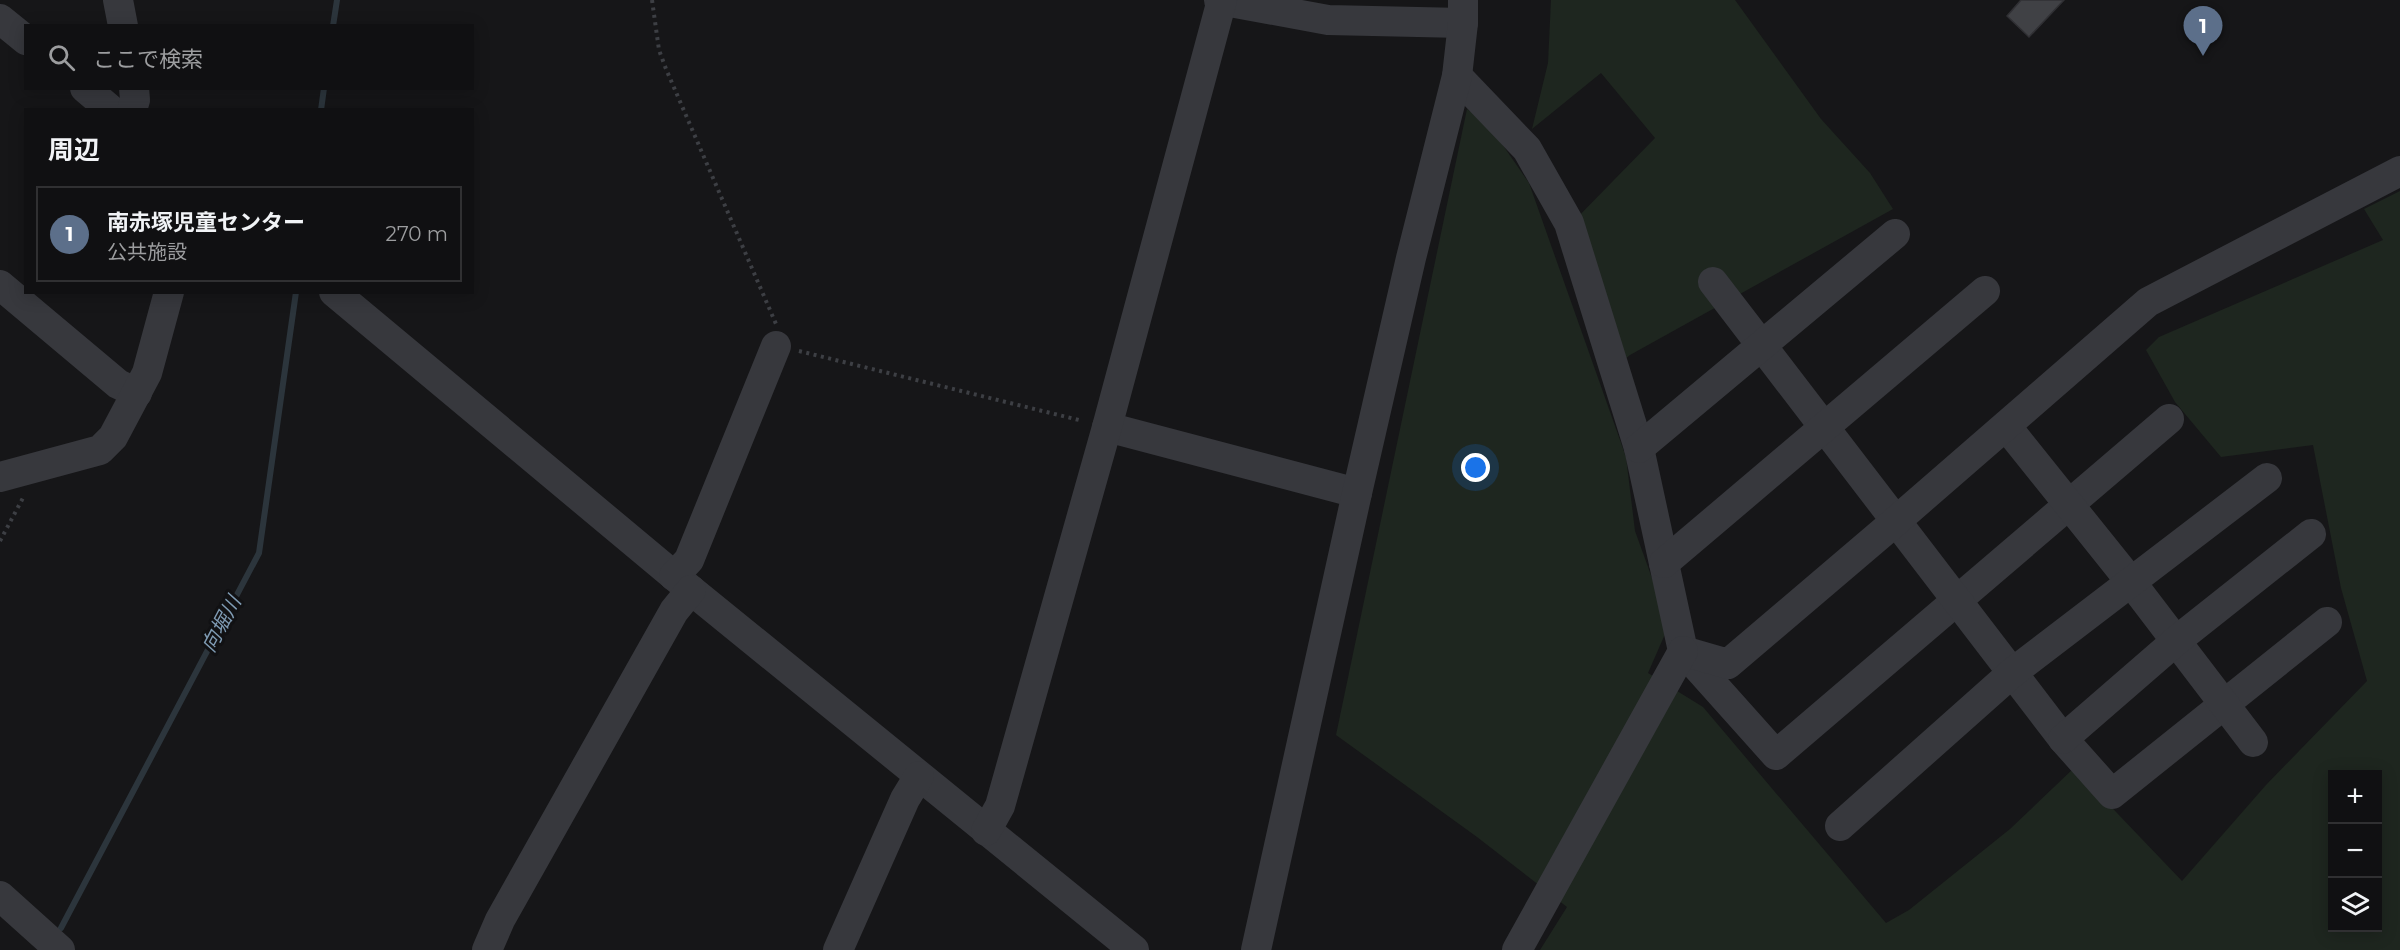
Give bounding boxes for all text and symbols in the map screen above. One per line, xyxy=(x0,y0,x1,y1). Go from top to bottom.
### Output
pin: 1 xyxy=(2184,7,2222,56)
search box xyxy=(24,24,474,90)
icon: search xyxy=(45,41,78,74)
text: ここで検索 xyxy=(93,46,203,73)
text: 周辺 xyxy=(48,134,100,166)
text: 南赤塚児童センター xyxy=(107,209,305,236)
text: 1 xyxy=(66,222,73,246)
text: 270 m xyxy=(386,222,448,246)
text: 公共施設 xyxy=(107,240,187,264)
your location xyxy=(1461,453,1490,482)
water label: 向堀川 xyxy=(196,590,247,656)
map controls xyxy=(2328,770,2382,932)
button: + xyxy=(2328,770,2382,824)
button: − xyxy=(2328,824,2382,878)
button: layers xyxy=(2328,878,2382,932)

